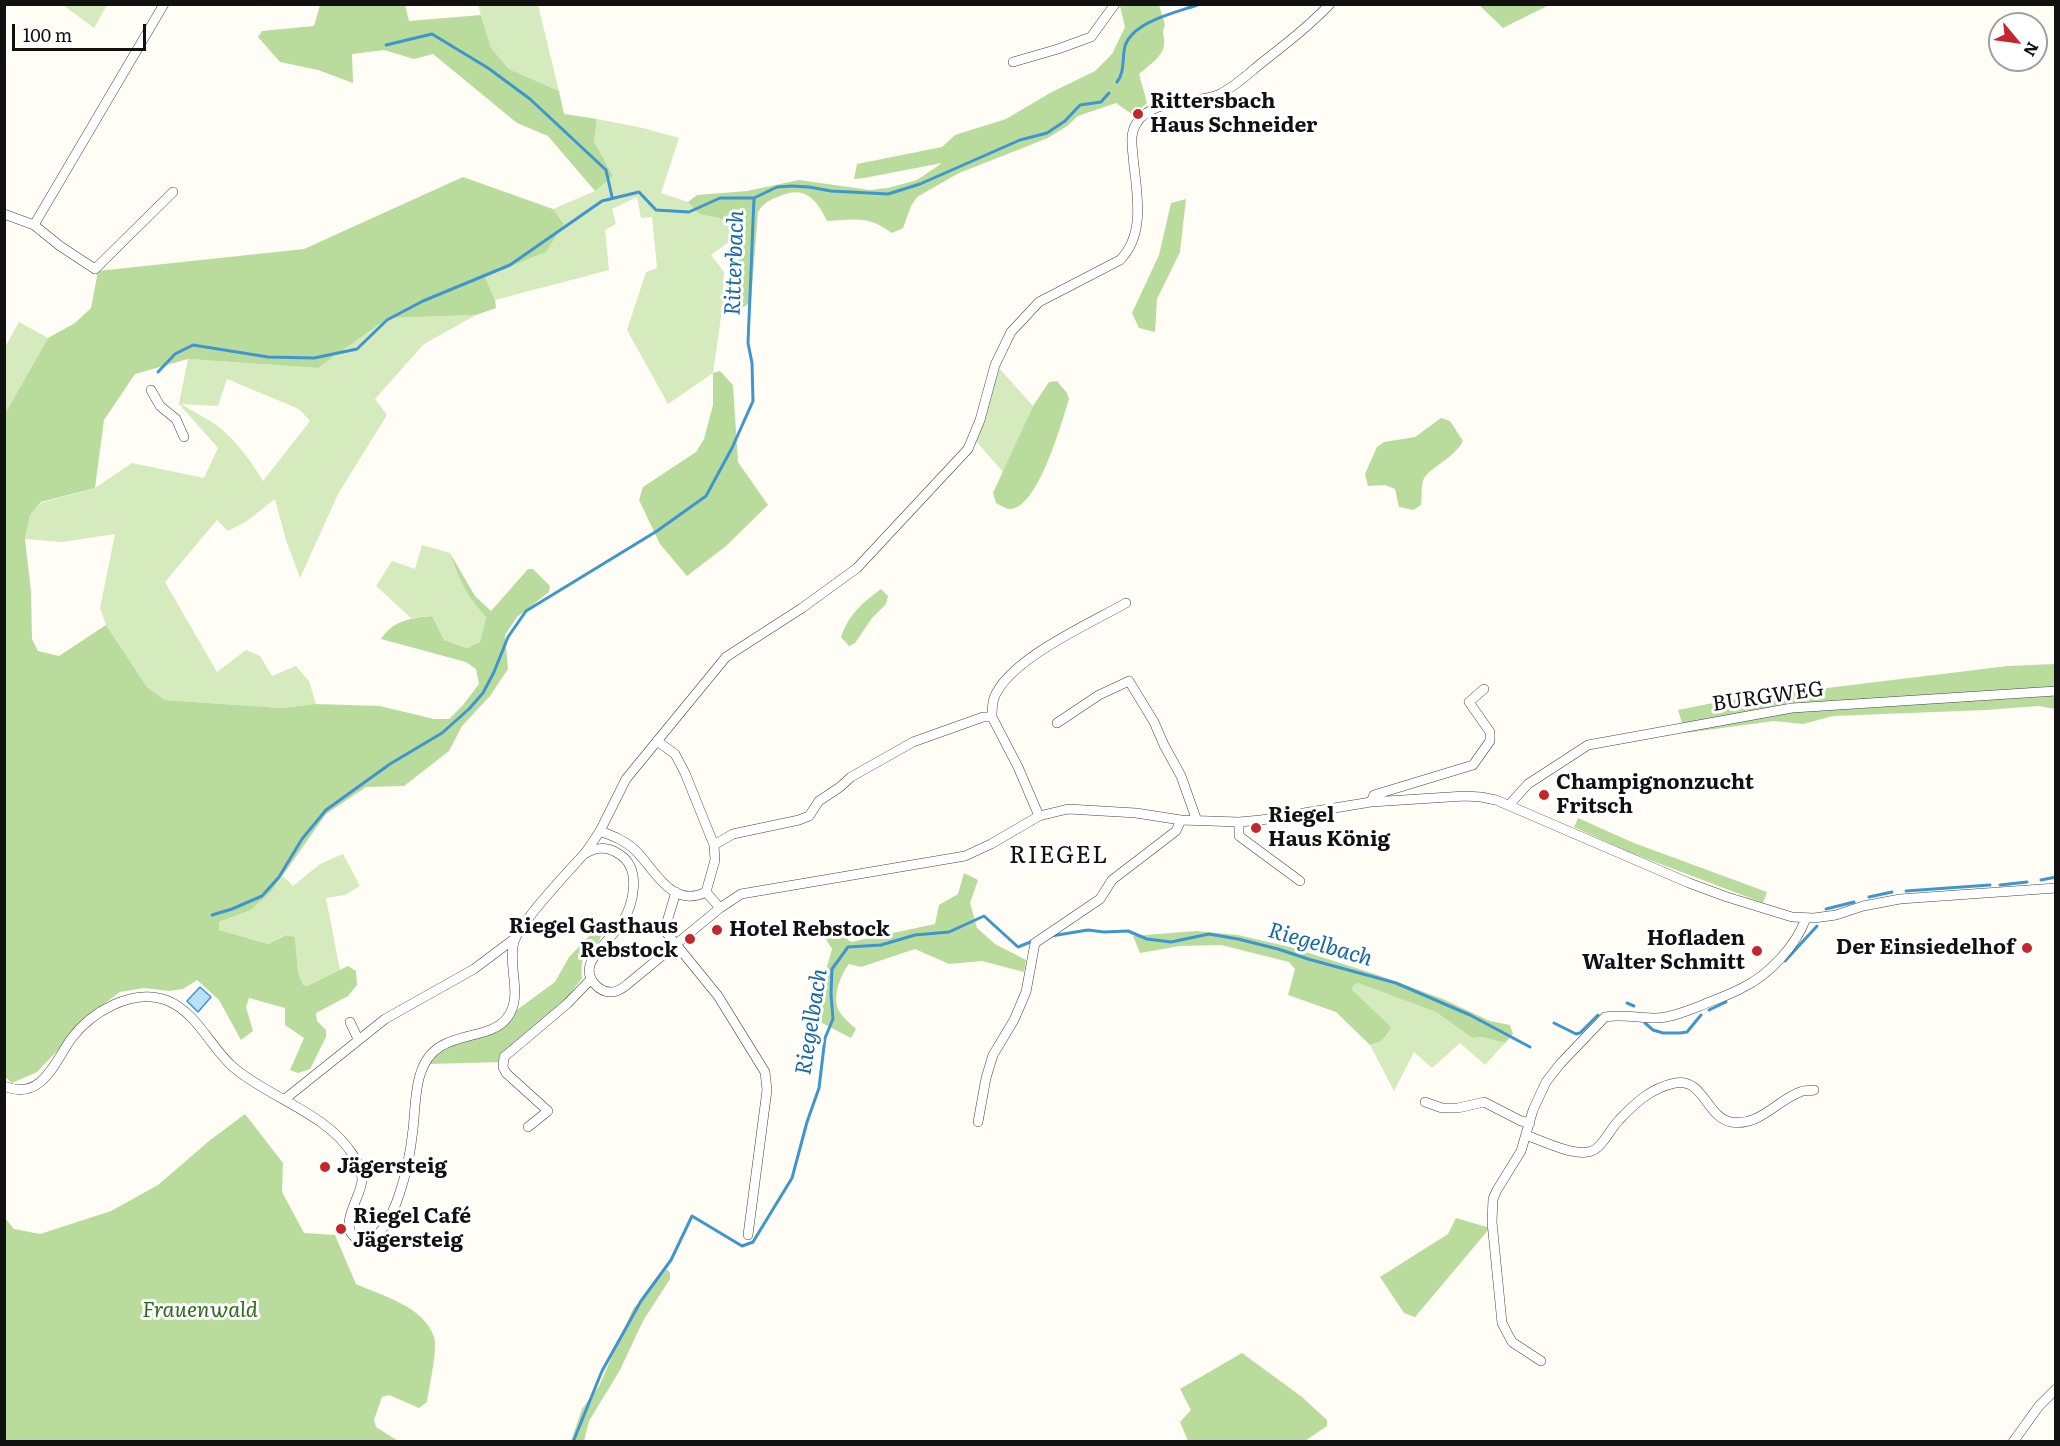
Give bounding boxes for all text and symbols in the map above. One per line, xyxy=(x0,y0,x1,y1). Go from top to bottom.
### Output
scale bar xyxy=(15,12,148,50)
north arrow xyxy=(1988,12,2048,72)
text: 100 m xyxy=(23,21,72,48)
text: N xyxy=(2018,38,2046,61)
place label: Rittersbach Haus Schneider xyxy=(1150,89,1317,139)
marker: Rittersbach Haus Schneider xyxy=(1131,107,1145,121)
water label: Ritterbach xyxy=(720,210,750,316)
street label: BURGWEG xyxy=(1711,677,1825,717)
place label: Champignonzucht Fritsch xyxy=(1556,770,1754,820)
marker: Champignonzucht Fritsch xyxy=(1537,788,1551,802)
place label: Riegel Haus König xyxy=(1268,803,1390,853)
marker: Riegel Haus König xyxy=(1249,821,1263,835)
district label: RIEGEL xyxy=(1009,842,1109,870)
place label: Riegel Gasthaus Rebstock xyxy=(509,914,678,964)
place label: Hotel Rebstock xyxy=(729,917,890,943)
water label: Riegelbach xyxy=(1265,918,1375,972)
marker: Hotel Rebstock xyxy=(710,923,724,937)
place label: Hofladen Walter Schmitt xyxy=(1582,926,1745,976)
marker: Riegel Gasthaus Rebstock xyxy=(683,932,697,946)
place label: Der Einsiedelhof xyxy=(1836,935,2015,961)
marker: Der Einsiedelhof xyxy=(2020,941,2034,955)
marker: Hofladen Walter Schmitt xyxy=(1750,944,1764,958)
water label: Riegelbach xyxy=(791,967,833,1077)
place label: Jägersteig xyxy=(337,1154,447,1180)
marker: Jägersteig xyxy=(318,1160,332,1174)
place label: Riegel Café Jägersteig xyxy=(353,1204,471,1254)
marker: Riegel Café Jägersteig xyxy=(334,1222,348,1236)
park label: Frauenwald xyxy=(142,1298,258,1324)

